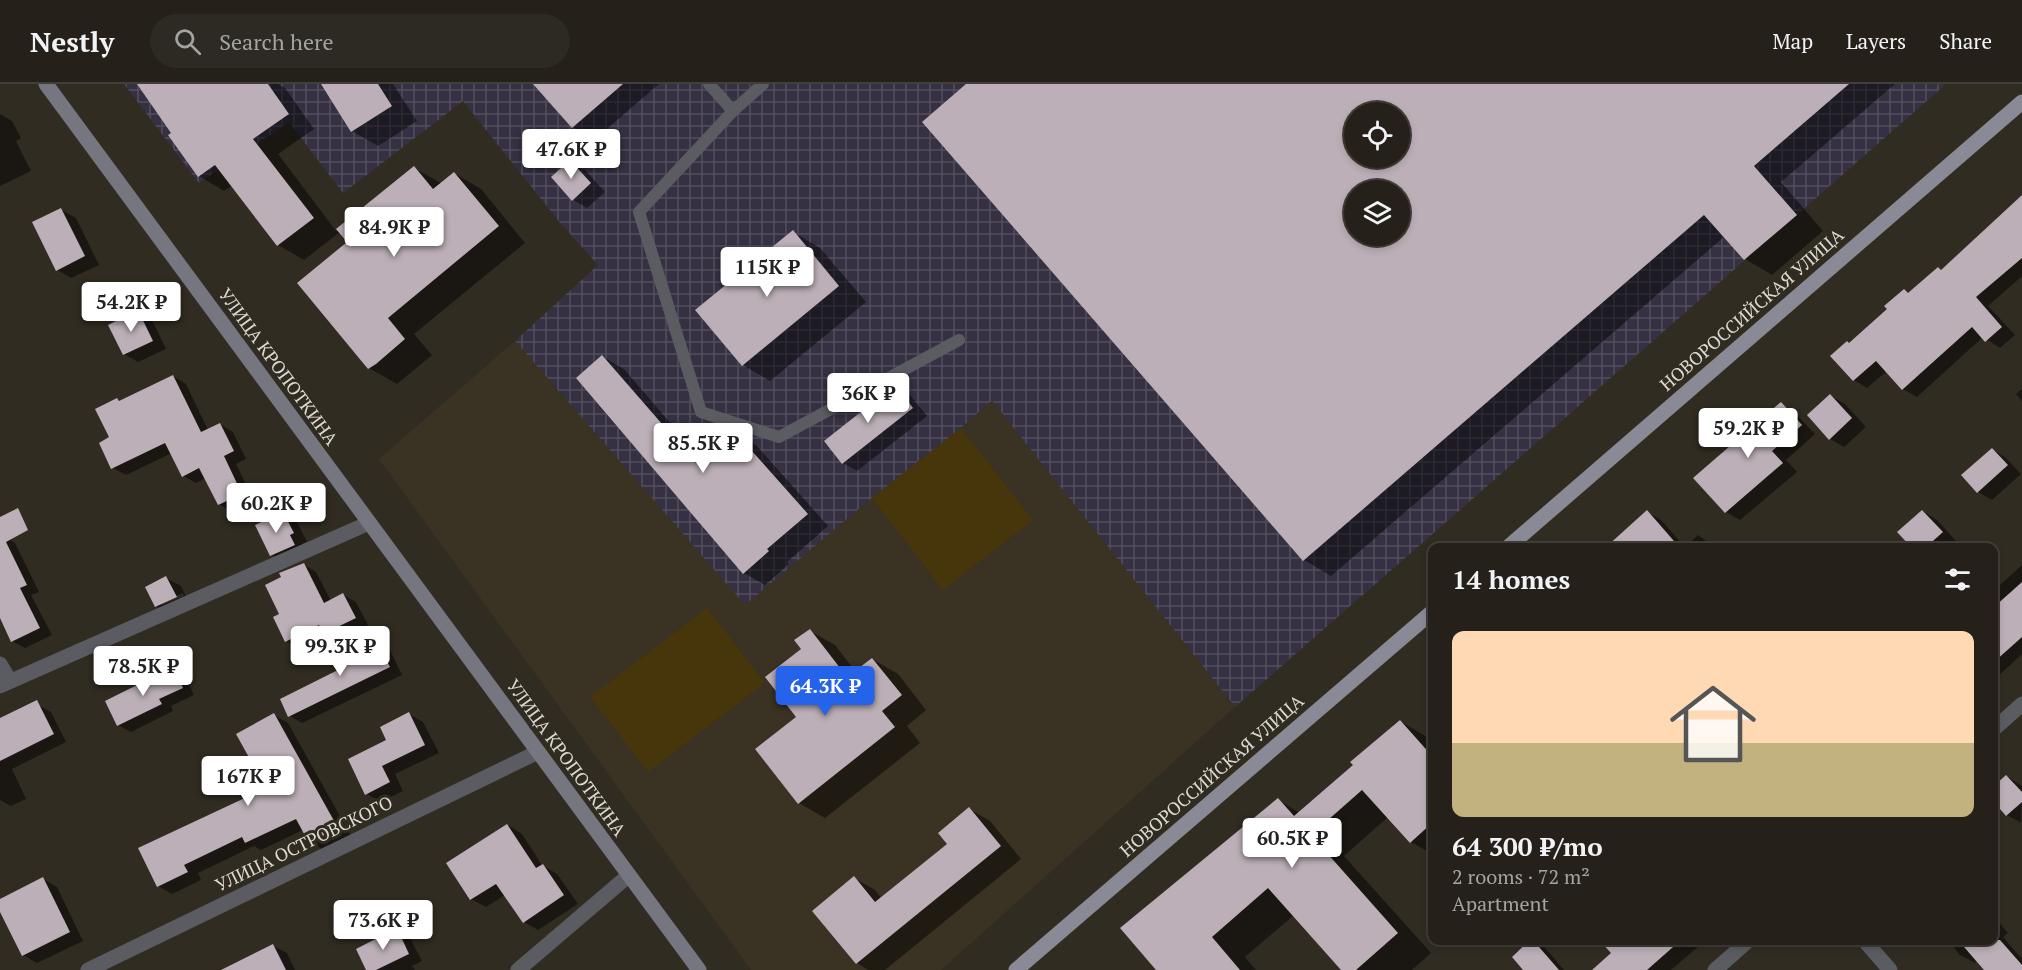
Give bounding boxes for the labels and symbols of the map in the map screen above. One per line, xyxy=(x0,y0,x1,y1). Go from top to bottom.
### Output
pin: 47.6K ₽ xyxy=(516,129,626,180)
pin: 84.9K ₽ xyxy=(339,207,449,258)
street label: НОВОРОССИЙСКАЯ УЛИЦА xyxy=(1654,222,1849,396)
pin: 115K ₽ xyxy=(718,247,816,298)
pin: 54.2K ₽ xyxy=(76,282,186,333)
street label: УЛИЦА КРОПОТКИНА xyxy=(214,283,344,450)
pin: 36K ₽ xyxy=(826,373,910,424)
pin: 59.2K ₽ xyxy=(1693,408,1803,459)
pin: 85.5K ₽ xyxy=(648,423,758,474)
pin: 60.2K ₽ xyxy=(221,483,331,534)
pin: 99.3K ₽ xyxy=(285,626,395,677)
pin: 78.5K ₽ xyxy=(88,646,198,697)
pin: 64.3K ₽ xyxy=(770,666,880,717)
street label: УЛИЦА КРОПОТКИНА xyxy=(502,674,632,841)
street label: НОВОРОССИЙСКАЯ УЛИЦА xyxy=(1114,688,1309,862)
pin: 167K ₽ xyxy=(199,756,297,807)
street label: УЛИЦА ОСТРОВСКОГО xyxy=(211,790,396,897)
pin: 60.5K ₽ xyxy=(1237,818,1347,869)
pin: 73.6K ₽ xyxy=(328,900,438,951)

